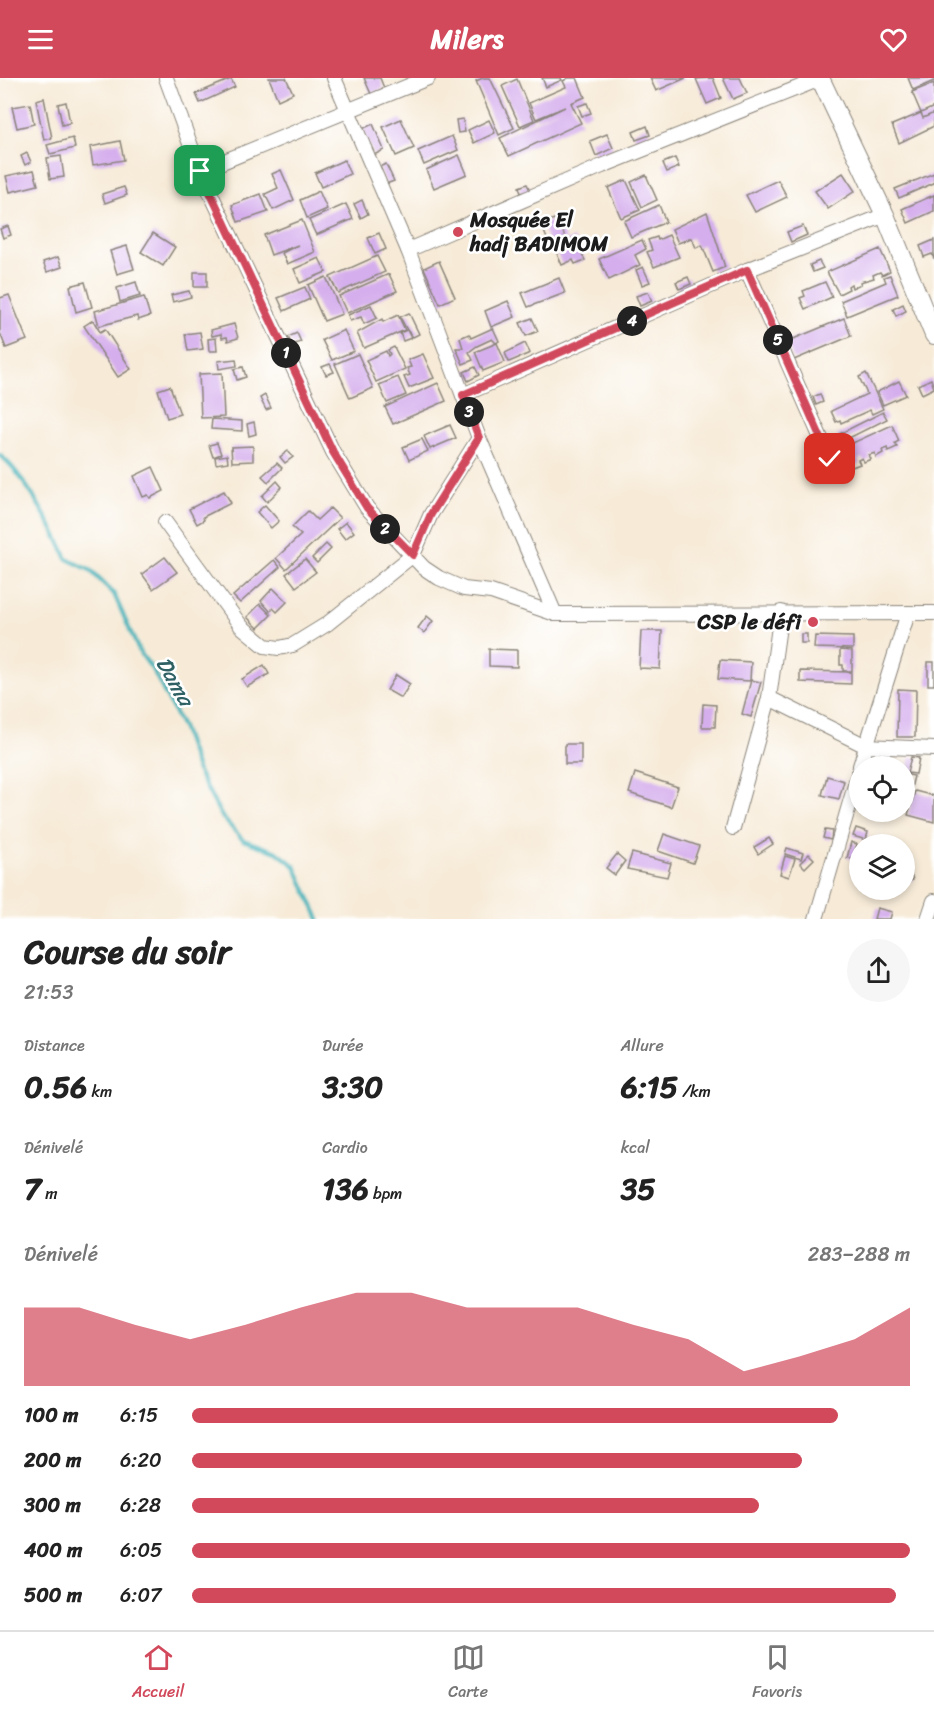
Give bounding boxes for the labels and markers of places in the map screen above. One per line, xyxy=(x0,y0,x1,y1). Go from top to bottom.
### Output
pin xyxy=(174,145,225,196)
place label: Mosquée El hadj BADIMOM xyxy=(469,201,609,263)
marker: Mosquée El hadj BADIMOM xyxy=(451,225,465,239)
pin: 4 xyxy=(617,306,647,336)
pin: 5 xyxy=(763,325,793,355)
pin: 1 xyxy=(271,338,301,368)
pin: 3 xyxy=(454,397,484,427)
pin xyxy=(804,433,855,484)
pin: 2 xyxy=(370,514,400,544)
place label: CSP le défi xyxy=(697,603,802,641)
marker: CSP le défi xyxy=(806,615,820,629)

